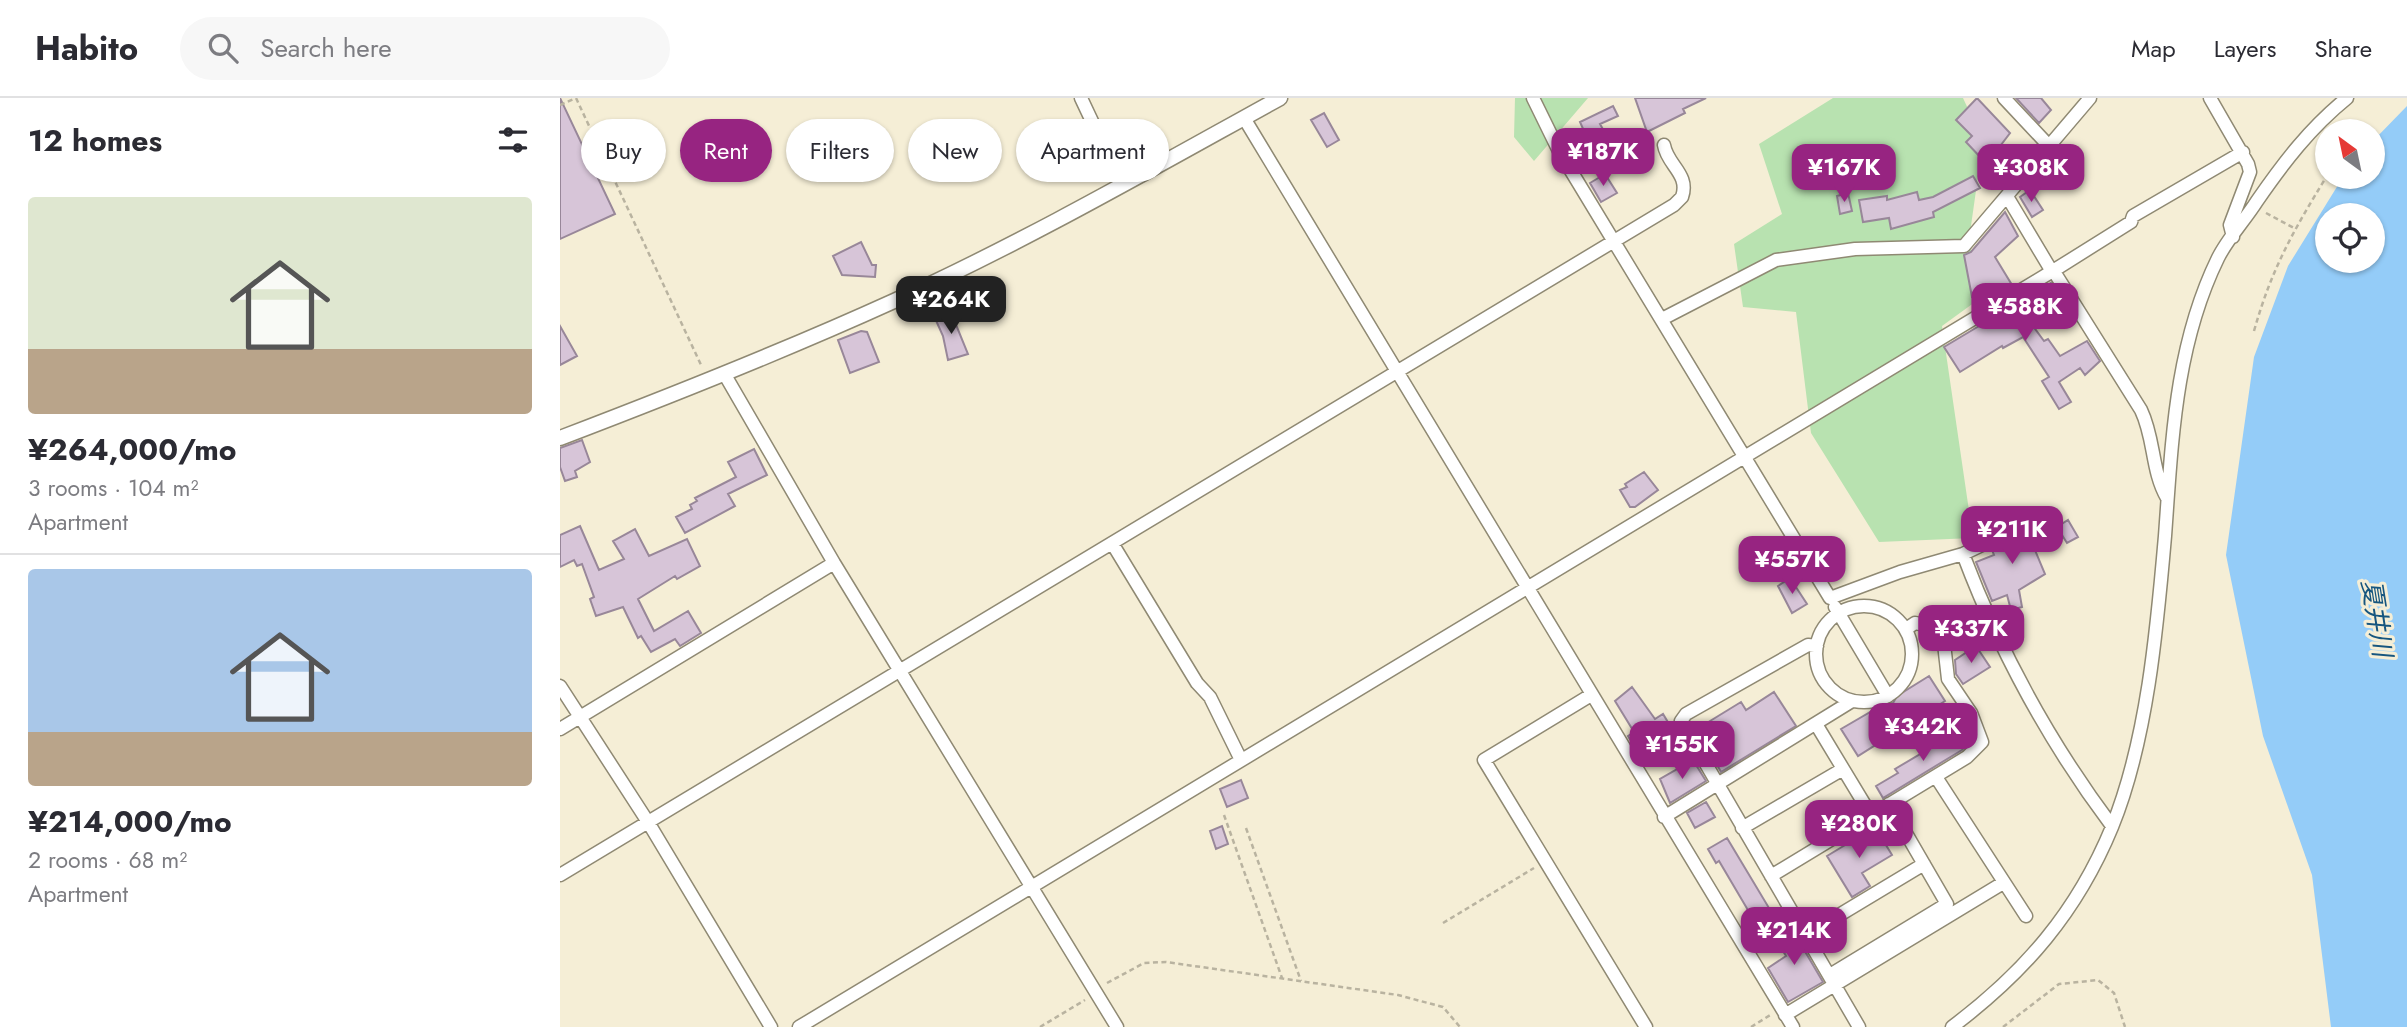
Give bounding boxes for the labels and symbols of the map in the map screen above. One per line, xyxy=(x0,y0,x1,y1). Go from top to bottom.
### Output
north arrow xyxy=(2315,119,2385,189)
pin: ¥187K xyxy=(1554,129,1652,188)
pin: ¥167K xyxy=(1795,144,1893,204)
pin: ¥308K xyxy=(1982,144,2080,204)
pin: ¥264K xyxy=(902,276,1000,336)
pin: ¥588K xyxy=(1976,284,2074,343)
pin: ¥211K xyxy=(1963,506,2061,566)
pin: ¥557K xyxy=(1743,536,1841,596)
water label: 夏井川 xyxy=(2352,577,2402,662)
pin: ¥337K xyxy=(1922,606,2020,665)
pin: ¥342K xyxy=(1874,704,1972,763)
pin: ¥155K xyxy=(1633,722,1731,781)
pin: ¥280K xyxy=(1810,800,1908,860)
pin: ¥214K xyxy=(1745,908,1843,967)

